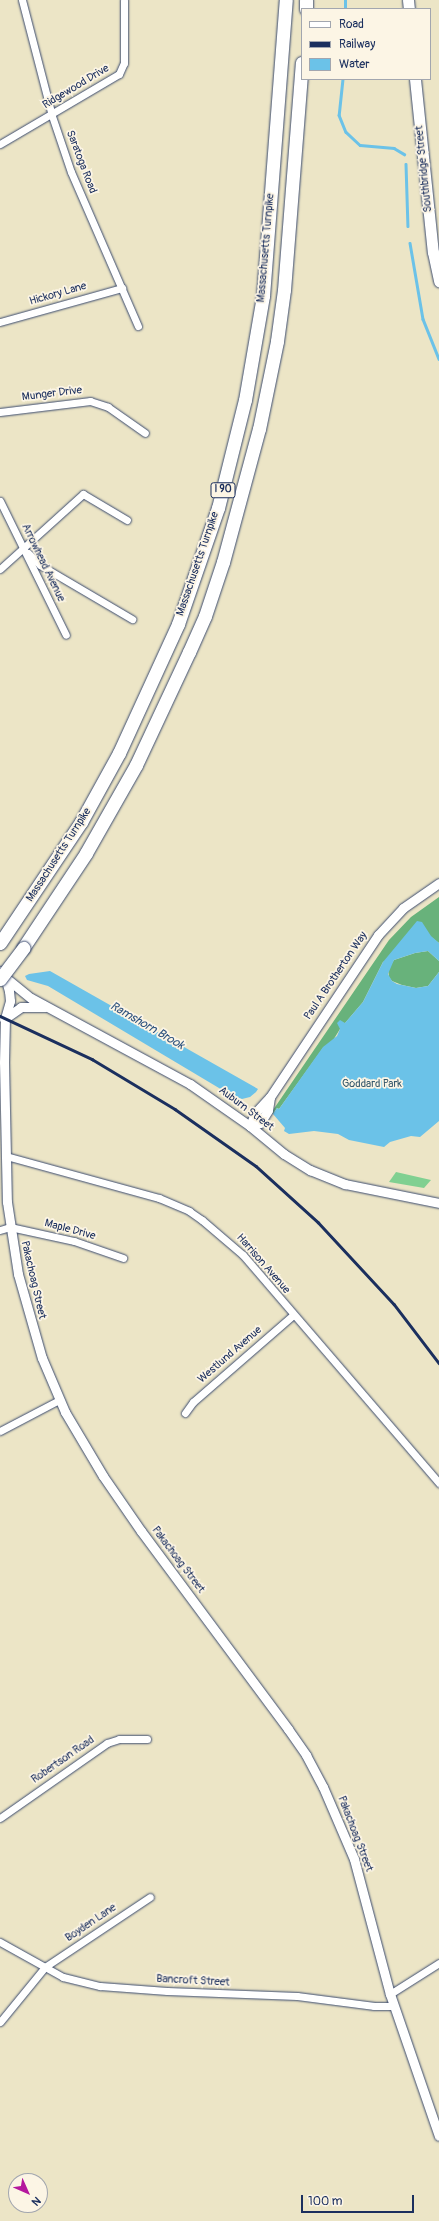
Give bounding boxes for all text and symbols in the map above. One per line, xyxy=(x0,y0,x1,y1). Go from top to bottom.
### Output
legend xyxy=(301,8,431,80)
text: Road xyxy=(339,17,364,32)
text: Railway xyxy=(339,37,375,52)
text: Water xyxy=(339,57,370,72)
street label: Ridgewood Drive xyxy=(40,62,112,112)
street label: Southbridge Street xyxy=(413,125,435,213)
street label: Saratoga Road xyxy=(63,129,99,195)
street label: Massachusetts Turnpike xyxy=(255,193,277,303)
street label: Hickory Lane xyxy=(28,280,88,308)
street label: Munger Drive xyxy=(21,384,83,404)
road number: I 90 xyxy=(210,482,236,498)
street label: Massachusetts Turnpike xyxy=(174,510,222,618)
street label: Arrowhead Avenue xyxy=(18,522,68,604)
street label: Massachusetts Turnpike xyxy=(24,806,94,904)
street label: Paul A Brotherton Way xyxy=(302,929,370,1023)
water label: Ramshorn Brook xyxy=(108,999,186,1053)
park label: Goddard Park xyxy=(342,1077,402,1091)
street label: Auburn Street xyxy=(216,1084,276,1134)
street label: Maple Drive xyxy=(43,1217,97,1243)
street label: Harrison Avenue xyxy=(233,1231,293,1297)
street label: Pakachoag Street xyxy=(18,1240,48,1320)
street label: Westlund Avenue xyxy=(195,1324,265,1386)
street label: Pakachoag Street xyxy=(149,1524,207,1596)
street label: Robertson Road xyxy=(29,1733,97,1787)
street label: Pakachoag Street xyxy=(335,1794,375,1874)
street label: Boyden Lane xyxy=(63,1901,119,1945)
street label: Bancroft Street xyxy=(156,1972,230,1990)
north arrow xyxy=(8,2173,48,2213)
scale bar xyxy=(303,2187,416,2213)
text: N xyxy=(29,2194,43,2208)
text: 100 m xyxy=(308,2194,342,2209)

